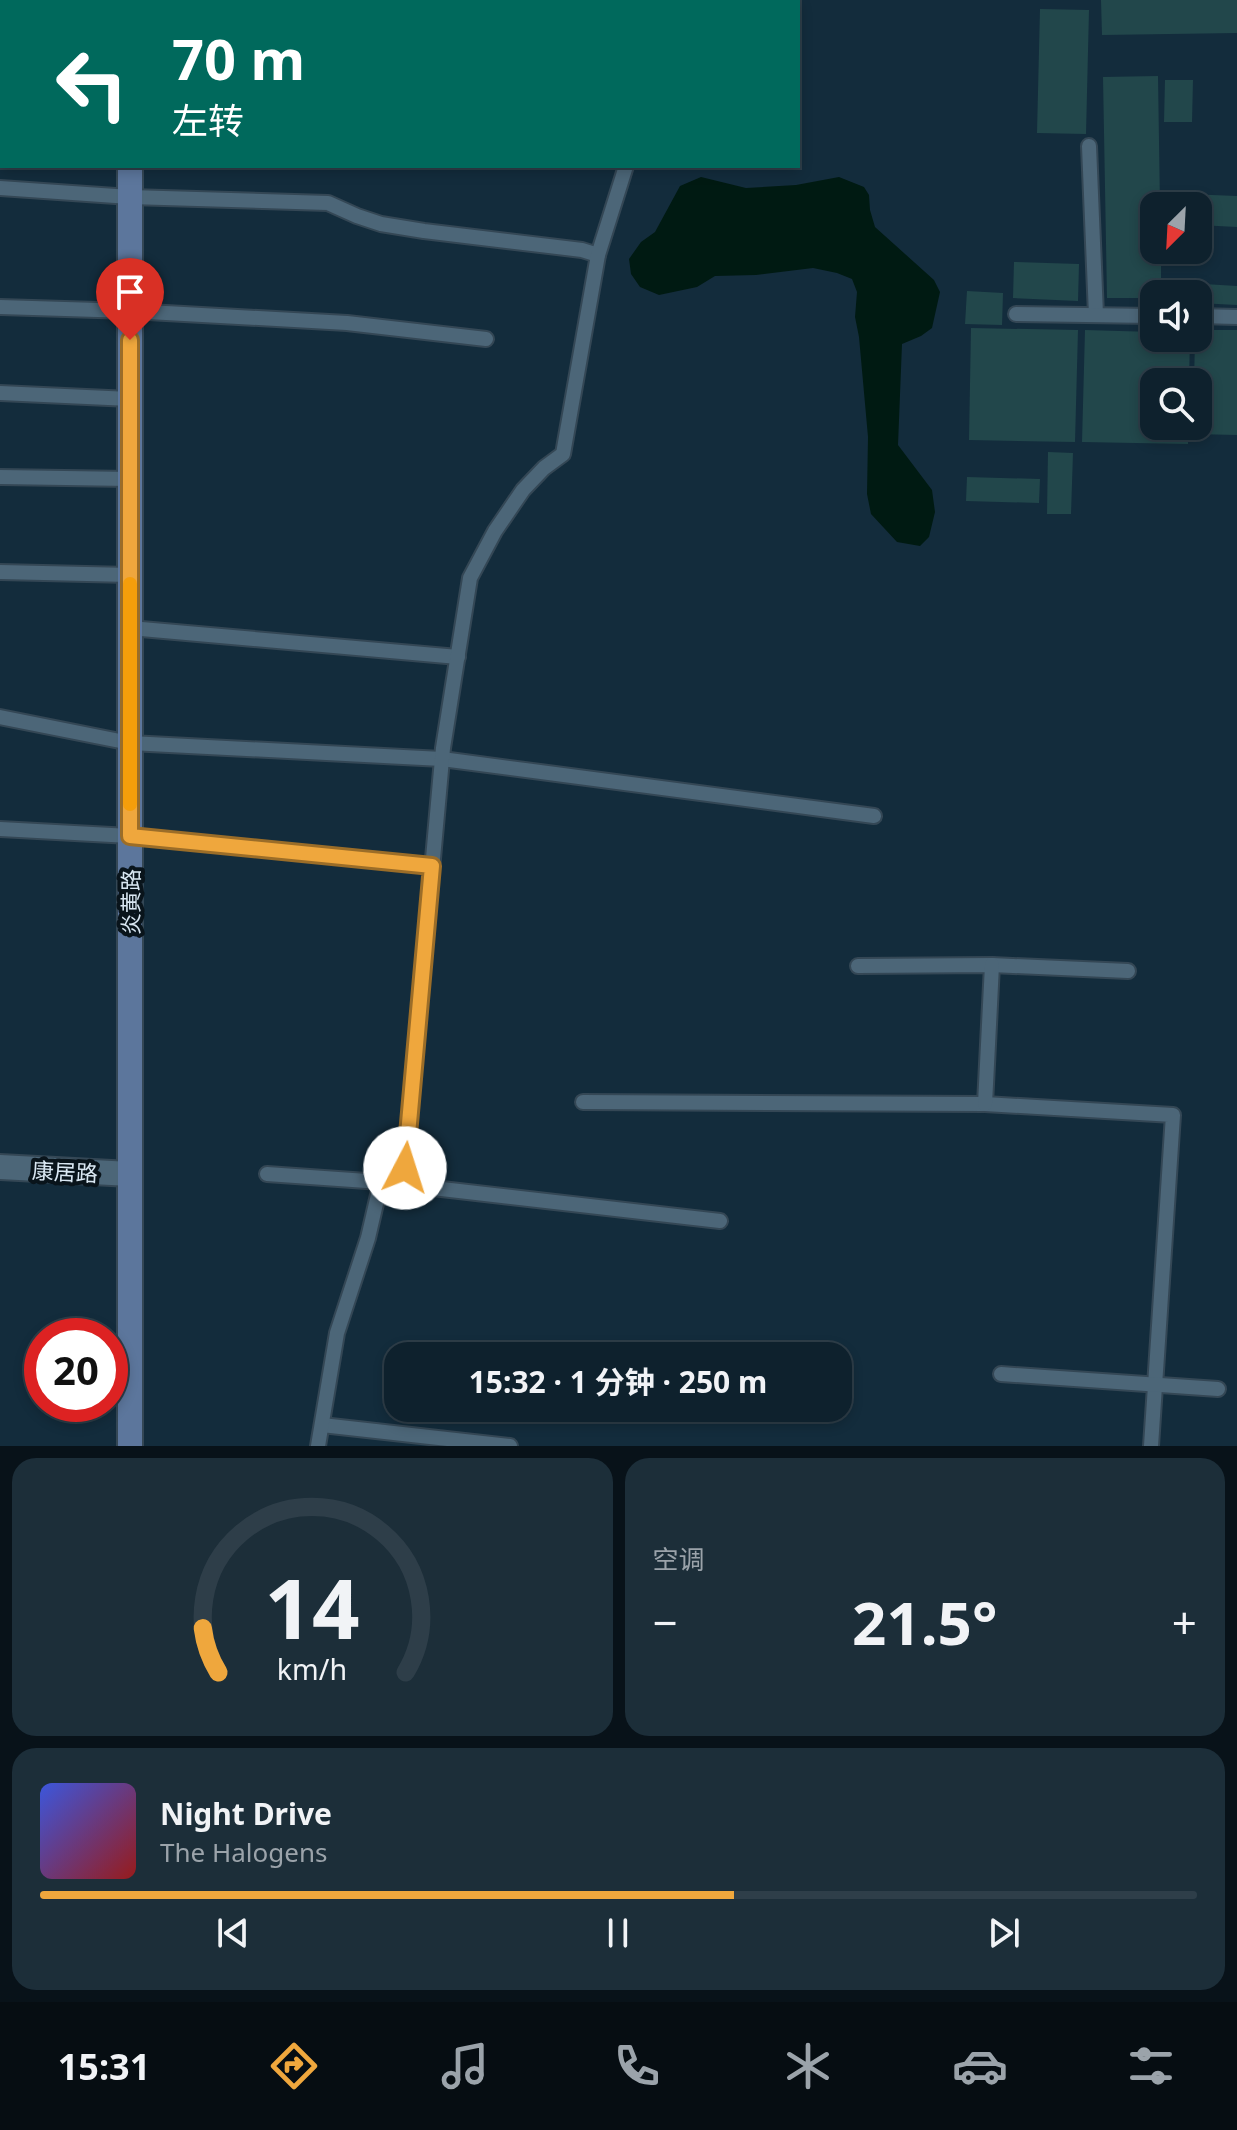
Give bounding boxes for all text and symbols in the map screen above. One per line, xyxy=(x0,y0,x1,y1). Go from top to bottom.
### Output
text: 70 m xyxy=(172,20,305,96)
icon: left xyxy=(40,32,144,136)
text: 左转 xyxy=(172,96,244,145)
north arrow xyxy=(1140,192,1212,264)
map controls xyxy=(1140,192,1212,440)
pin xyxy=(96,258,164,340)
icon: arrive xyxy=(108,270,152,314)
button: sound xyxy=(1140,280,1212,352)
button: search xyxy=(1140,368,1212,440)
street label: 炎黄路 xyxy=(115,869,145,935)
position arrow xyxy=(363,1126,447,1210)
street label: 康居路 xyxy=(31,1154,99,1188)
speed limit sign: 20 xyxy=(24,1318,128,1422)
text: 15:32 · 1 分钟 · 250 m xyxy=(469,1361,767,1402)
text: 空调 xyxy=(653,1541,705,1577)
text: 14 xyxy=(265,1550,360,1663)
text: 21.5° xyxy=(852,1581,997,1663)
text: − xyxy=(653,1592,678,1652)
text: + xyxy=(1172,1592,1197,1652)
text: km/h xyxy=(277,1649,347,1688)
text: Night Drive xyxy=(160,1793,332,1834)
text: The Halogens xyxy=(160,1834,327,1870)
icon: previous xyxy=(211,1911,255,1955)
icon: pause xyxy=(596,1911,640,1955)
icon: next xyxy=(982,1911,1026,1955)
icon: directions xyxy=(266,2038,322,2094)
icon: music xyxy=(437,2038,493,2094)
icon: phone xyxy=(609,2038,665,2094)
icon: climate xyxy=(780,2038,836,2094)
icon: car xyxy=(952,2038,1008,2094)
icon: filters xyxy=(1123,2038,1179,2094)
text: 15:31 xyxy=(58,2042,150,2091)

